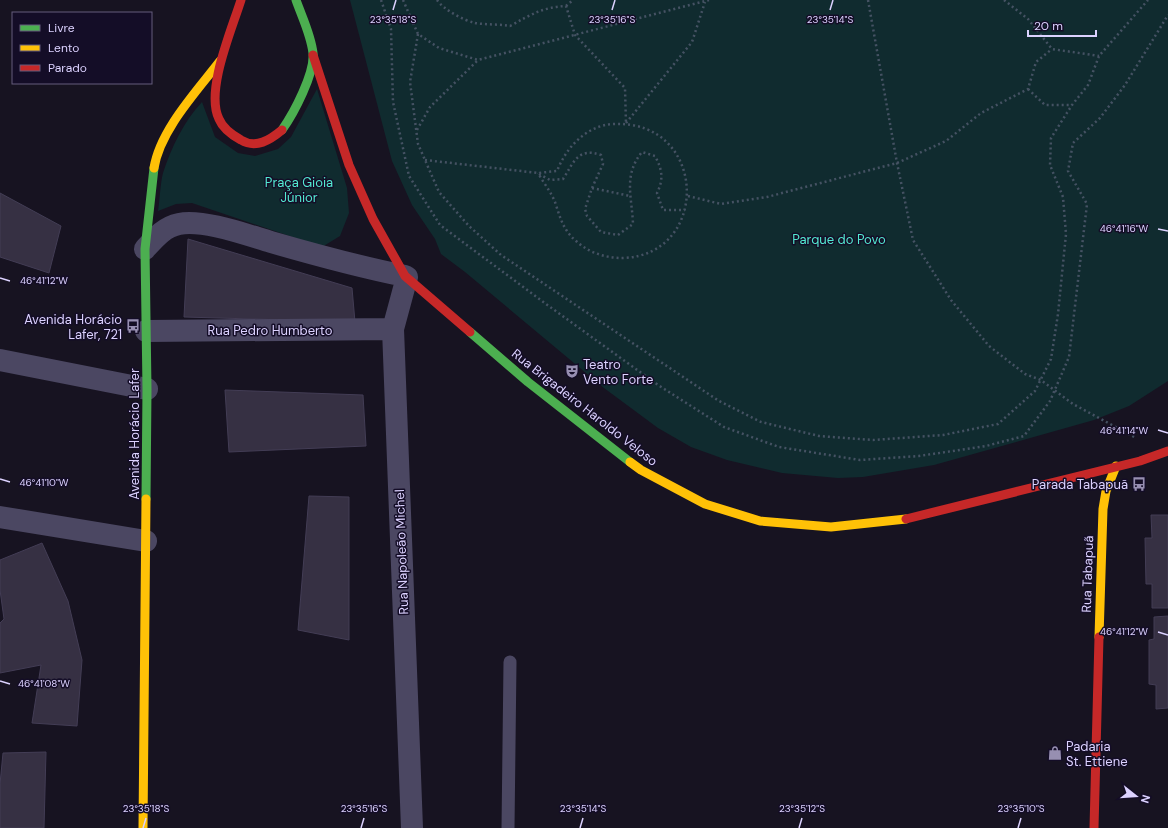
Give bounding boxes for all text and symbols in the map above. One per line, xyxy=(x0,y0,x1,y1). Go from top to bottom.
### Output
legend xyxy=(12,12,152,84)
scale bar xyxy=(1028,12,1096,38)
text: 23°35'18"S xyxy=(370,13,416,26)
text: 23°35'16"S xyxy=(589,13,636,26)
text: 23°35'14"S xyxy=(807,13,853,26)
text: 20 m xyxy=(1034,18,1063,34)
text: Livre xyxy=(48,20,75,36)
text: Lento xyxy=(48,40,79,56)
text: Parado xyxy=(48,60,87,76)
park label: Praça Gioia Júnior xyxy=(265,174,333,206)
text: 46°41'16"W xyxy=(1100,222,1149,235)
park label: Parque do Povo xyxy=(792,231,886,248)
text: 46°41'12"W xyxy=(20,274,68,287)
place label: Avenida Horácio Lafer, 721 xyxy=(24,311,122,343)
bus stop icon: Avenida Horácio Lafer, 721 xyxy=(125,318,141,334)
street label: Rua Pedro Humberto xyxy=(208,322,333,339)
street label: Rua Brigadeiro Haroldo Veloso xyxy=(508,345,661,470)
place label: Teatro Vento Forte xyxy=(583,356,653,388)
theatre icon: Teatro Vento Forte xyxy=(564,363,580,379)
street label: Avenida Horácio Lafer xyxy=(126,368,143,500)
text: 46°41'14"W xyxy=(1100,424,1148,437)
text: 46°41'10"W xyxy=(19,476,69,489)
place label: Parada Tabapuã xyxy=(1032,476,1128,493)
bus stop icon: Parada Tabapuã xyxy=(1131,476,1147,492)
street label: Rua Napoleão Michel xyxy=(391,489,412,615)
street label: Rua Tabapuã xyxy=(1078,535,1097,613)
text: 46°41'12"W xyxy=(1100,625,1148,638)
text: 46°41'08"W xyxy=(18,677,70,690)
place label: Padaria St. Ettiene xyxy=(1066,738,1128,770)
shop icon: Padaria St. Ettiene xyxy=(1047,745,1063,761)
north arrow xyxy=(1116,776,1156,816)
text: N xyxy=(1138,793,1153,805)
text: 23°35'18"S xyxy=(123,802,169,815)
text: 23°35'16"S xyxy=(341,802,388,815)
text: 23°35'14"S xyxy=(560,802,606,815)
text: 23°35'12"S xyxy=(779,802,825,815)
text: 23°35'10"S xyxy=(997,802,1045,815)

